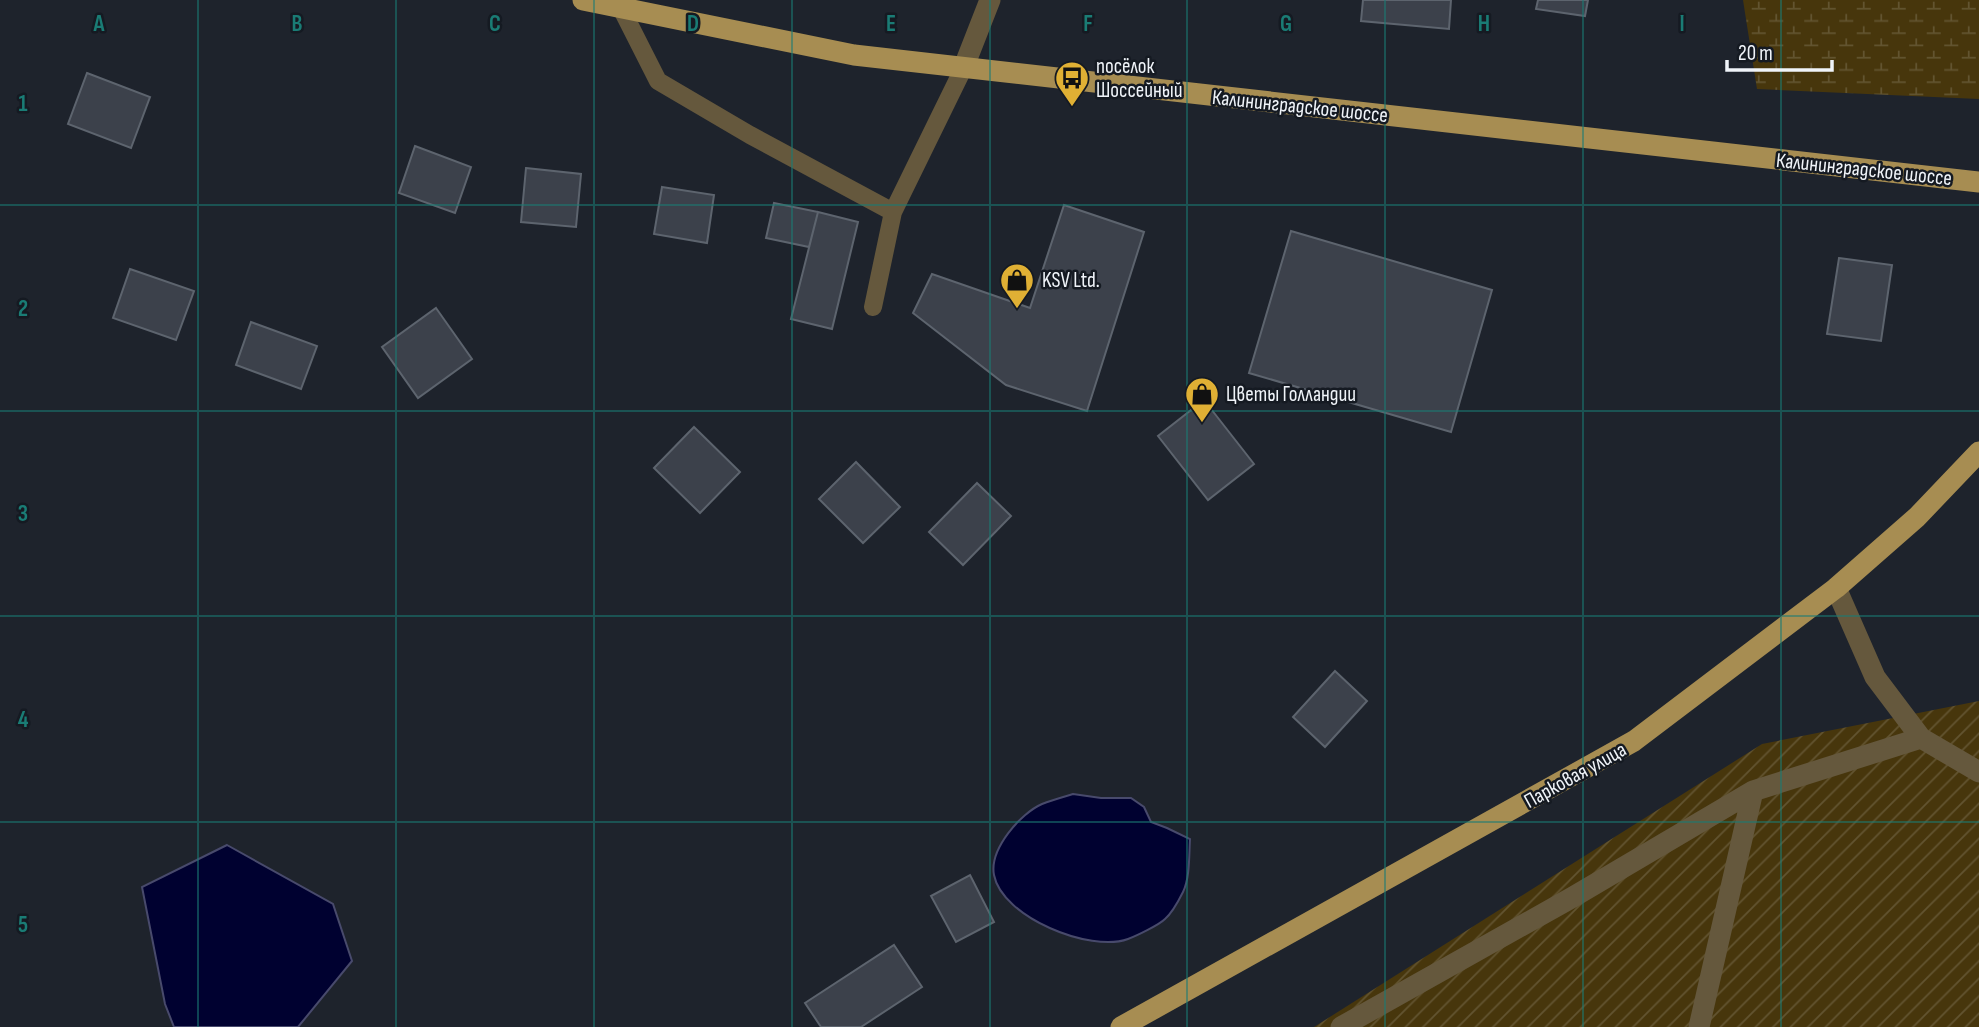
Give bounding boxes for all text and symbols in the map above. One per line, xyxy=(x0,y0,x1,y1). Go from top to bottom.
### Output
text: A xyxy=(93,10,106,38)
text: B xyxy=(292,10,303,38)
text: C xyxy=(489,10,501,38)
text: D xyxy=(687,10,699,38)
text: E xyxy=(886,10,896,38)
text: F xyxy=(1083,10,1093,38)
text: G xyxy=(1280,10,1292,38)
text: H xyxy=(1478,10,1490,38)
text: I xyxy=(1679,10,1685,38)
scale bar xyxy=(1727,28,1832,72)
text: 20 m xyxy=(1738,41,1773,66)
place label: посёлок Шоссейный xyxy=(1096,54,1182,103)
bus stop icon: посёлок Шоссейный xyxy=(1053,59,1091,108)
street label: Калининградское шоссе xyxy=(1211,85,1389,128)
text: 1 xyxy=(18,90,28,118)
street label: Калининградское шоссе xyxy=(1775,148,1953,191)
shop icon: KSV Ltd. xyxy=(998,261,1036,310)
place label: KSV Ltd. xyxy=(1042,268,1100,293)
text: 2 xyxy=(18,295,28,323)
shop icon: Цветы Голландии xyxy=(1183,375,1221,424)
place label: Цветы Голландии xyxy=(1226,382,1356,407)
text: 3 xyxy=(18,500,28,528)
text: 4 xyxy=(18,706,29,734)
street label: Парковая улица xyxy=(1520,737,1631,814)
text: 5 xyxy=(18,911,28,939)

